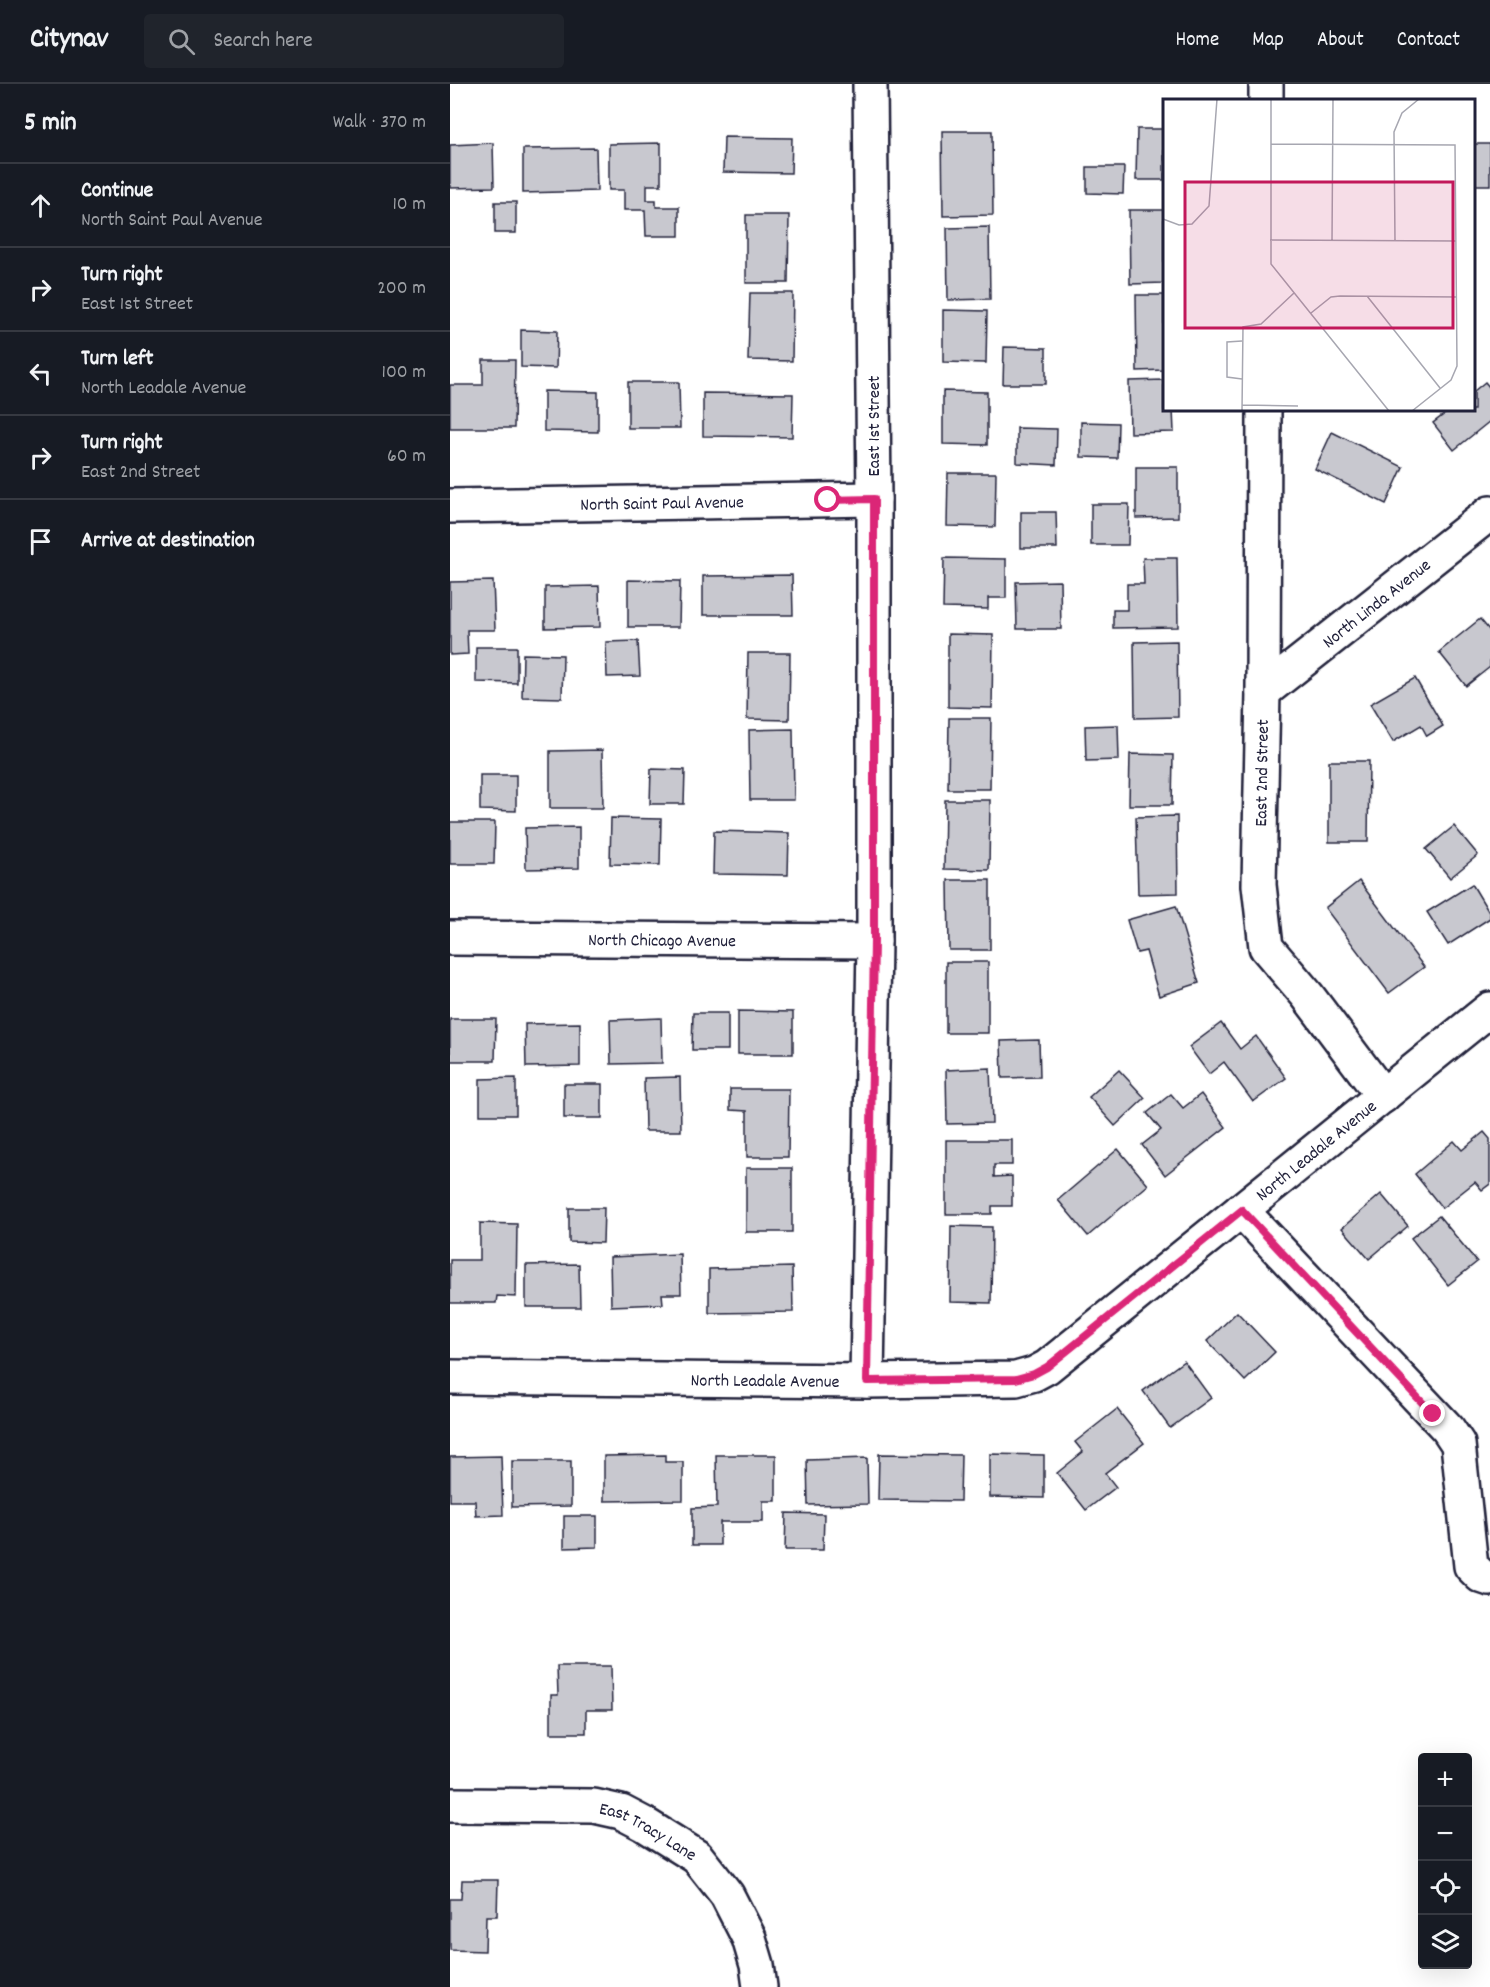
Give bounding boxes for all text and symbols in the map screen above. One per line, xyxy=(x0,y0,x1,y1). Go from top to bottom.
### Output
search box xyxy=(144,14,564,68)
text: Citynav xyxy=(30,21,108,61)
icon: search xyxy=(165,25,198,58)
text: Search here xyxy=(213,26,313,57)
text: Home xyxy=(1175,26,1219,56)
text: Map xyxy=(1252,26,1284,56)
text: About xyxy=(1317,26,1364,56)
text: Contact xyxy=(1397,26,1460,56)
inset map xyxy=(1163,99,1475,411)
text: 5 min xyxy=(24,105,77,142)
text: Walk · 370 m xyxy=(333,109,426,137)
text: Continue xyxy=(81,176,153,207)
icon: ahead xyxy=(24,189,57,222)
text: 10 m xyxy=(392,191,426,219)
text: North Saint Paul Avenue xyxy=(81,207,263,235)
text: Turn right xyxy=(81,260,163,291)
icon: right xyxy=(24,273,57,306)
text: 200 m xyxy=(377,275,426,303)
text: East 1st Street xyxy=(81,291,193,319)
text: Turn left xyxy=(81,344,153,375)
icon: left xyxy=(24,357,57,390)
text: 100 m xyxy=(382,359,426,387)
text: North Leadale Avenue xyxy=(81,375,246,403)
street label: East 1st Street xyxy=(863,375,888,476)
text: Turn right xyxy=(81,428,163,459)
icon: right xyxy=(24,441,57,474)
text: 60 m xyxy=(387,443,426,471)
text: East 2nd Street xyxy=(81,459,200,487)
route start xyxy=(814,486,840,512)
street label: North Saint Paul Avenue xyxy=(580,491,744,519)
icon: arrive xyxy=(24,525,57,558)
text: Arrive at destination xyxy=(81,526,255,557)
street label: North Linda Avenue xyxy=(1318,554,1437,655)
street label: East 2nd Street xyxy=(1250,719,1277,827)
street label: North Chicago Avenue xyxy=(588,929,736,955)
street label: North Leadale Avenue xyxy=(1252,1095,1383,1208)
street label: North Leadale Avenue xyxy=(690,1369,840,1396)
route end xyxy=(1419,1400,1445,1426)
map controls xyxy=(1418,1753,1472,1969)
button: + xyxy=(1418,1753,1472,1807)
street label: East Tracy Lane xyxy=(597,1798,701,1869)
button: − xyxy=(1418,1807,1472,1861)
button: locate xyxy=(1418,1861,1472,1915)
button: layers xyxy=(1418,1915,1472,1969)

